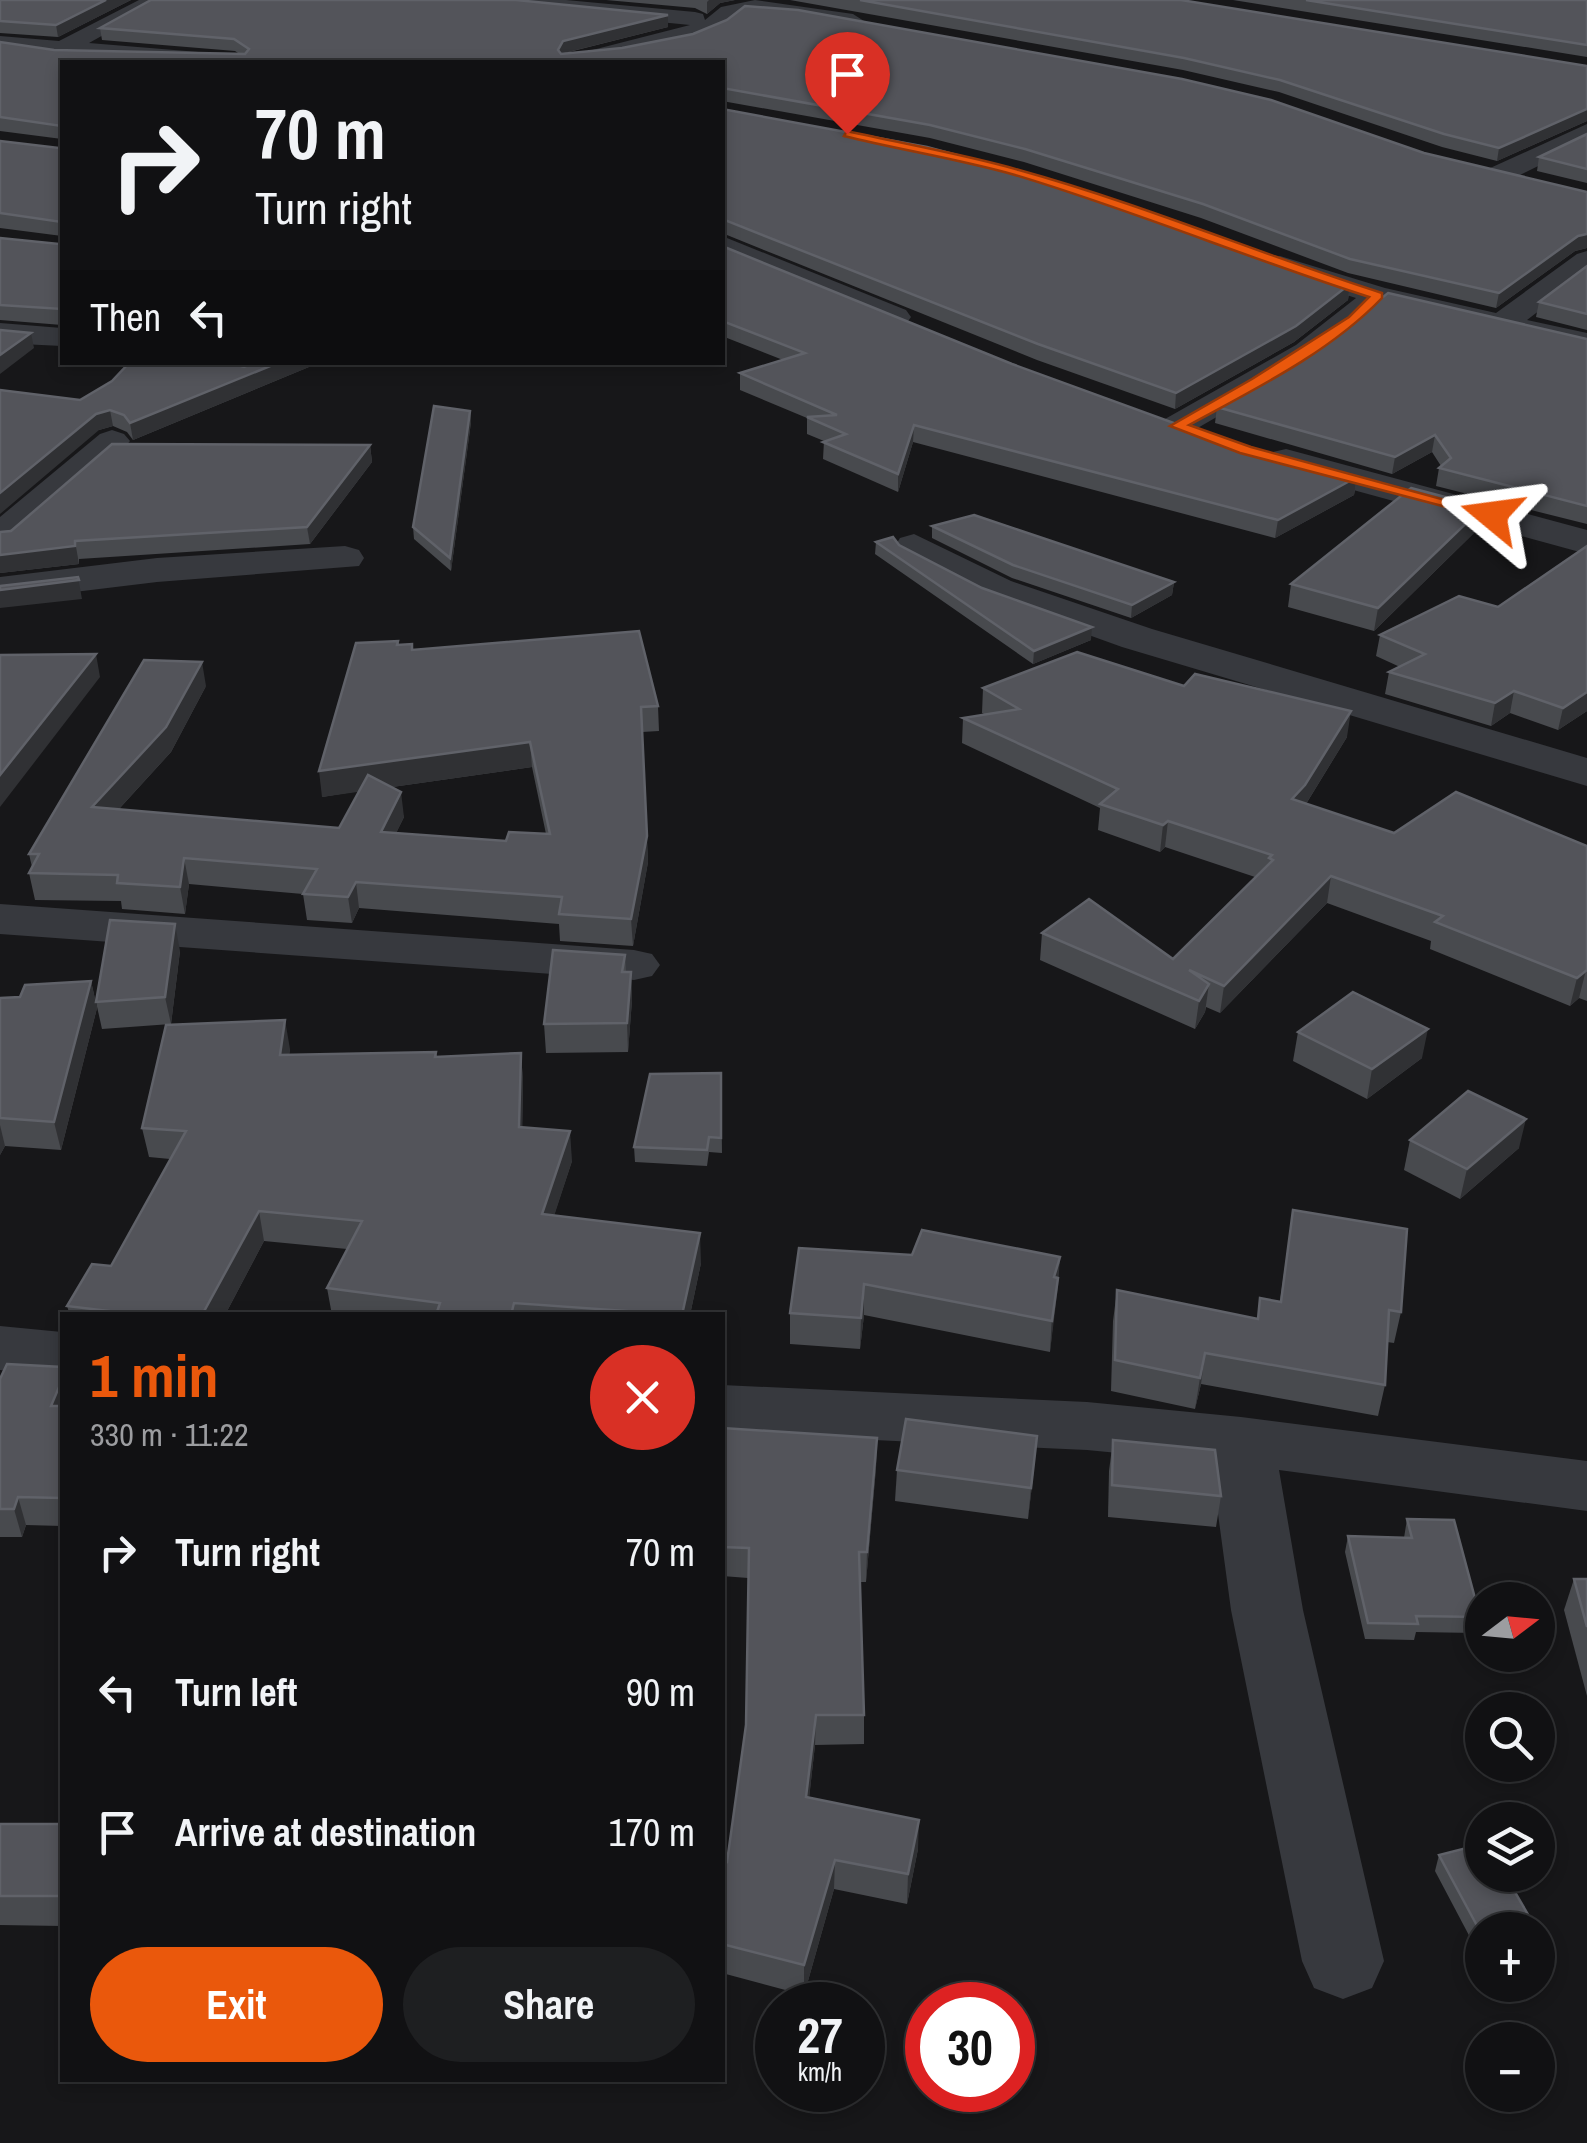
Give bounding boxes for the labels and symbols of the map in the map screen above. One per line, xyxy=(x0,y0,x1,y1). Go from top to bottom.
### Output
pin xyxy=(805,32,890,135)
position arrow xyxy=(1440,463,1544,567)
north arrow xyxy=(1465,1582,1555,1672)
speed limit sign: 30 xyxy=(905,1982,1035,2112)

